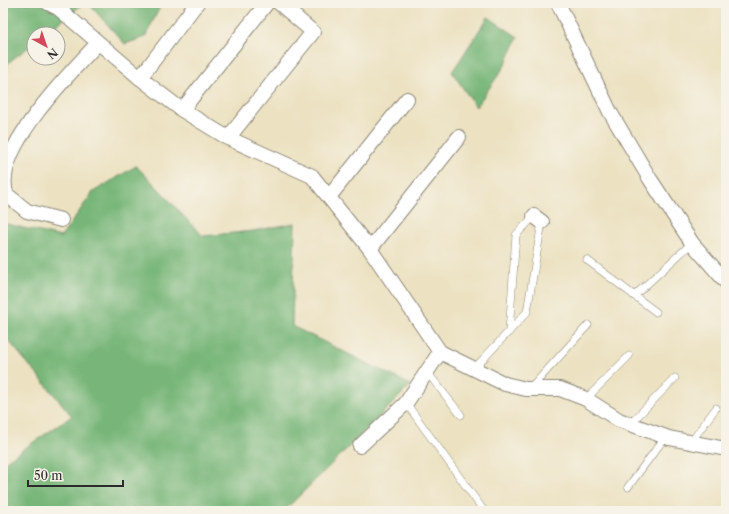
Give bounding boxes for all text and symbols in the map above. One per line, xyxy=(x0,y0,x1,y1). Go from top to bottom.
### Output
north arrow xyxy=(26,26,66,66)
text: N xyxy=(44,45,61,62)
scale bar xyxy=(28,462,123,488)
text: 50 m xyxy=(34,468,63,483)

